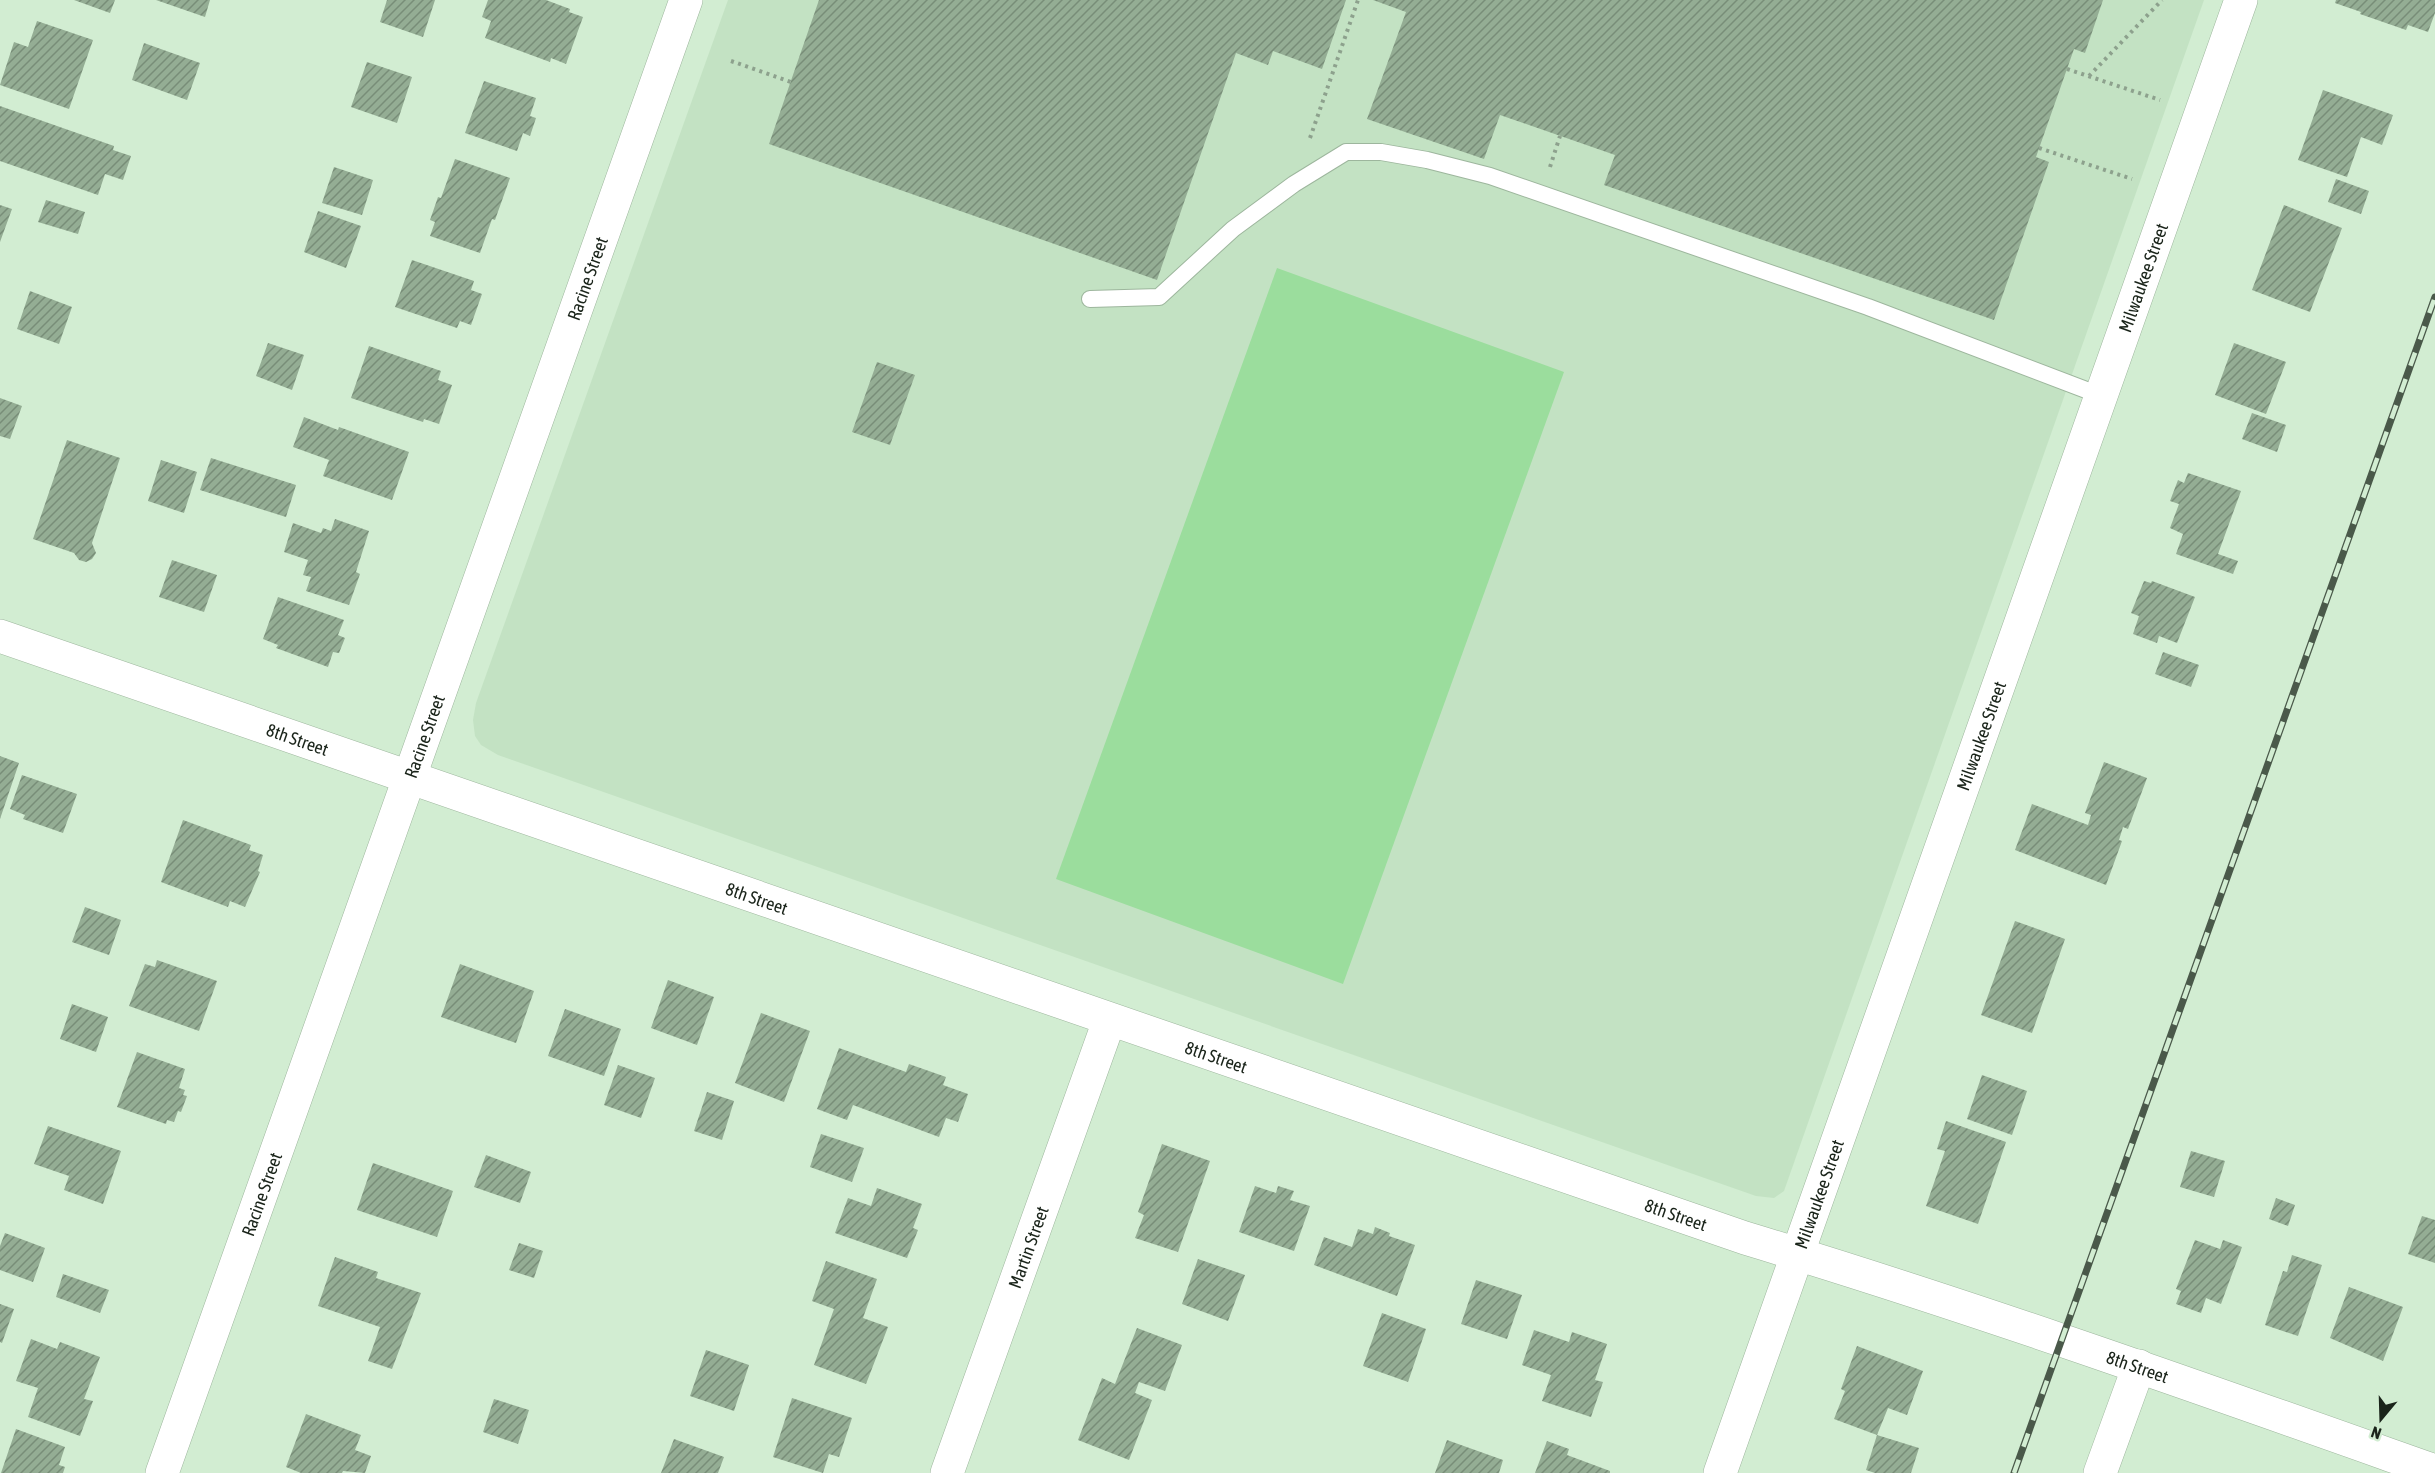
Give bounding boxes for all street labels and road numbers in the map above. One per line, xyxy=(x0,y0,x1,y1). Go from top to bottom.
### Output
street label: Milwaukee Street xyxy=(2114,220,2172,335)
street label: Racine Street xyxy=(562,234,611,323)
street label: Milwaukee Street xyxy=(1952,678,2010,793)
street label: Racine Street xyxy=(400,692,449,781)
street label: 8th Street xyxy=(264,719,331,759)
street label: 8th Street xyxy=(723,878,791,918)
street label: 8th Street xyxy=(1182,1036,1250,1077)
street label: Milwaukee Street xyxy=(1790,1137,1848,1251)
street label: Racine Street xyxy=(237,1150,286,1239)
street label: 8th Street xyxy=(1642,1194,1710,1235)
street label: Martin Street xyxy=(1004,1203,1052,1291)
street label: 8th Street xyxy=(2104,1346,2171,1387)

